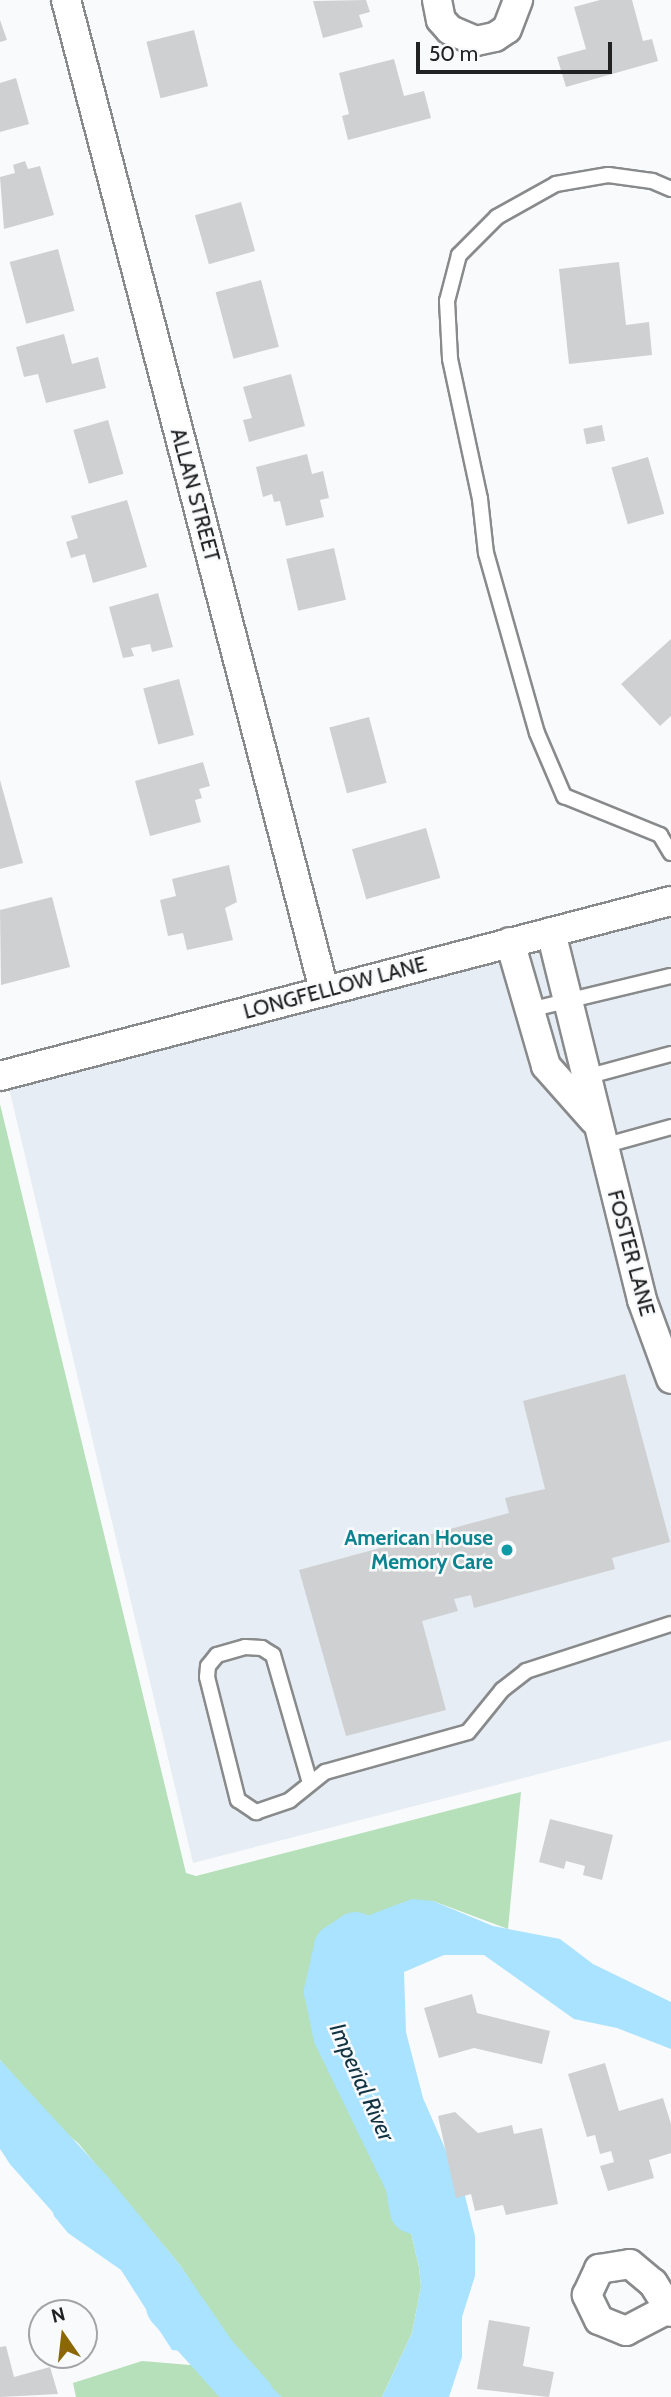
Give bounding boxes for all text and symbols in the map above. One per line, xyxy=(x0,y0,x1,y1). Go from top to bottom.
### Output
scale bar xyxy=(419,28,615,72)
text: 50 m xyxy=(429,41,478,66)
street label: ALLAN STREET xyxy=(165,426,225,564)
street label: LONGFELLOW LANE xyxy=(241,951,429,1025)
street label: FOSTER LANE xyxy=(602,1187,660,1319)
place label: American House Memory Care xyxy=(344,1525,493,1575)
marker: American House Memory Care xyxy=(499,1542,515,1558)
water label: Imperial River xyxy=(324,2019,400,2145)
north arrow xyxy=(28,2299,98,2369)
text: N xyxy=(49,2302,68,2328)

